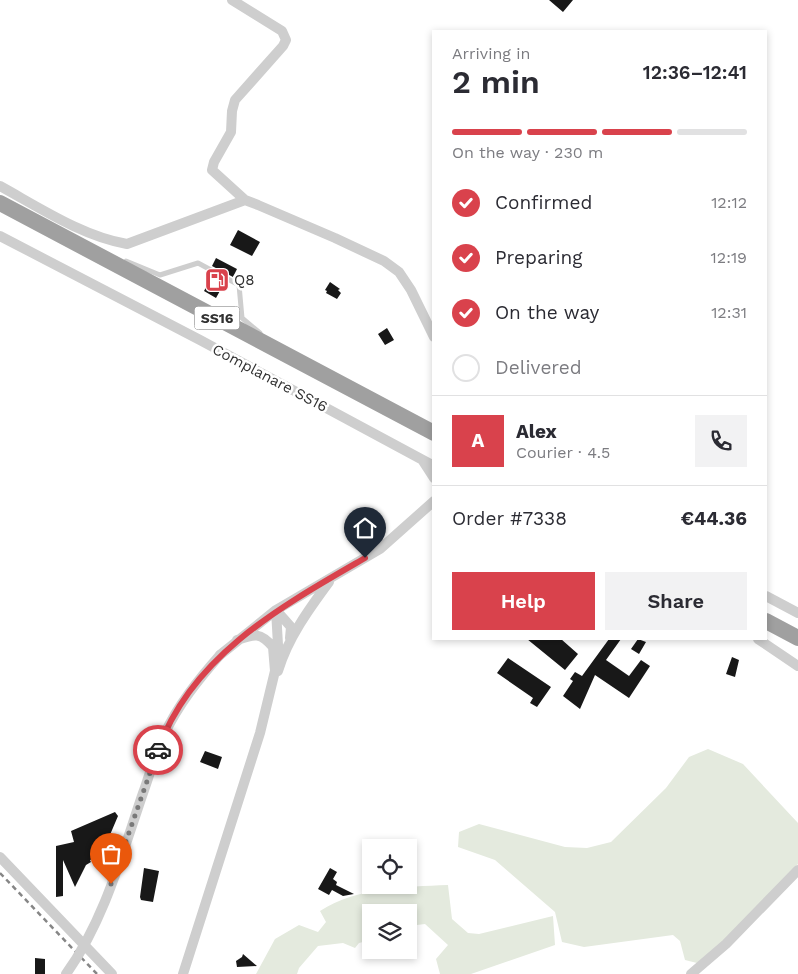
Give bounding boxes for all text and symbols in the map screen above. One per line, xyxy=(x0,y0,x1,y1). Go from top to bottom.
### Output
text: Arriving in xyxy=(452,44,530,63)
text: 12:36–12:41 xyxy=(643,61,747,84)
text: 2 min xyxy=(452,63,540,101)
text: On the way · 230 m xyxy=(452,143,603,162)
icon: check xyxy=(452,189,480,217)
text: Confirmed xyxy=(495,191,592,214)
text: 12:12 xyxy=(711,193,747,212)
icon: check xyxy=(452,244,480,272)
text: Preparing xyxy=(495,246,582,269)
text: 12:19 xyxy=(711,248,747,267)
fuel station icon: Q8 xyxy=(204,267,230,293)
place label: Q8 xyxy=(234,271,254,289)
icon: check xyxy=(452,299,480,327)
text: On the way xyxy=(495,301,599,324)
text: 12:31 xyxy=(711,303,747,322)
road number: SS16 xyxy=(194,306,240,330)
street label: Complanare SS16 xyxy=(209,340,331,416)
text: Delivered xyxy=(495,356,582,379)
button: phone xyxy=(695,415,747,467)
text: Alex xyxy=(516,420,557,443)
text: A xyxy=(472,429,484,452)
text: Courier · 4.5 xyxy=(516,443,610,462)
pin xyxy=(344,507,386,558)
text: Order #7338 xyxy=(452,507,567,530)
text: €44.36 xyxy=(681,507,747,530)
icon: home xyxy=(351,514,379,542)
button: Help xyxy=(452,572,595,630)
button: Share xyxy=(605,572,747,630)
courier xyxy=(133,725,183,775)
icon: car xyxy=(144,736,172,764)
pin xyxy=(90,833,132,884)
map controls xyxy=(362,839,417,959)
button: locate xyxy=(362,839,417,894)
icon: bag xyxy=(97,840,125,868)
button: layers xyxy=(362,904,417,959)

